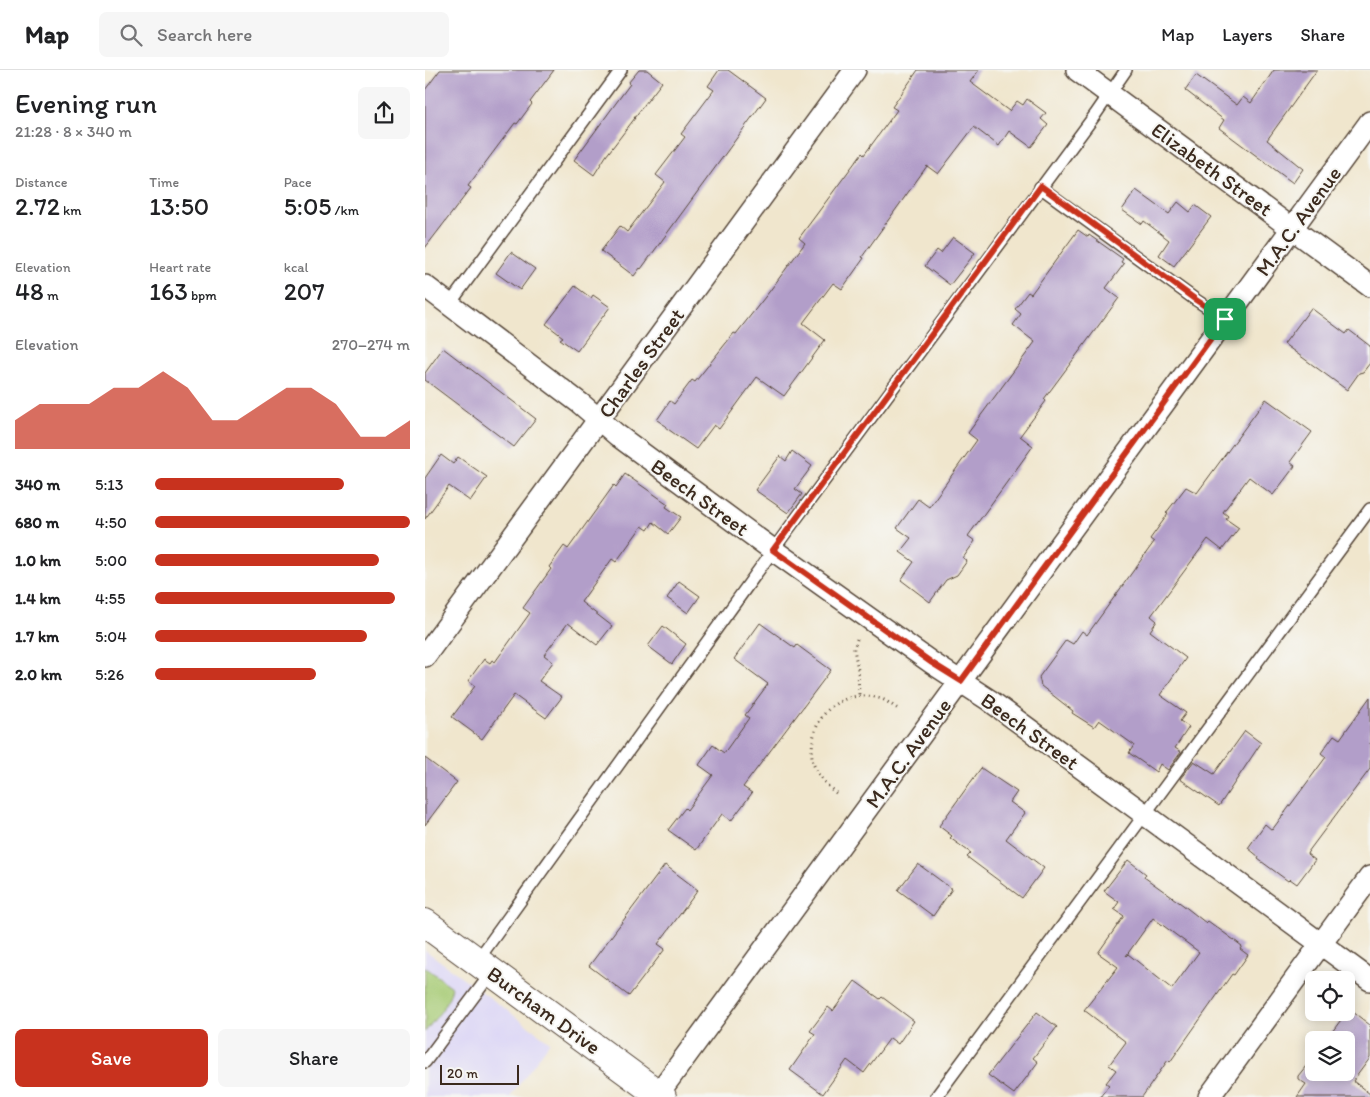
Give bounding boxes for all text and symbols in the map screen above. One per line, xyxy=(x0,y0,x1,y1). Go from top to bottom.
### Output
search box xyxy=(99,12,449,57)
text: Map xyxy=(25,20,69,49)
icon: search xyxy=(117,21,145,49)
text: Search here xyxy=(157,23,252,46)
text: Map xyxy=(1161,24,1194,46)
text: Layers xyxy=(1222,24,1272,46)
text: Share xyxy=(1300,24,1345,46)
text: Evening run xyxy=(15,86,157,120)
button: share xyxy=(358,87,410,139)
street label: Elizabeth Street xyxy=(1147,117,1277,221)
text: 21:28 · 8 × 340 m xyxy=(15,122,132,141)
street label: M.A.C. Avenue xyxy=(1250,161,1346,281)
text: Distance xyxy=(15,174,67,191)
text: Time xyxy=(149,174,179,191)
text: Pace xyxy=(284,174,312,191)
text: 2.72 xyxy=(15,191,60,221)
text: 13:50 xyxy=(149,191,209,221)
text: 5:05 xyxy=(284,191,331,221)
text: km xyxy=(60,202,82,219)
text: /km xyxy=(331,202,359,219)
text: Elevation xyxy=(15,259,71,276)
text: Heart rate xyxy=(149,259,211,276)
text: kcal xyxy=(284,259,309,276)
text: 48 xyxy=(15,276,44,306)
text: 163 xyxy=(149,276,188,306)
text: 207 xyxy=(284,276,325,306)
text: m xyxy=(44,287,59,304)
text: bpm xyxy=(188,287,217,304)
pin xyxy=(1204,298,1246,340)
street label: Charles Street xyxy=(593,303,689,423)
icon: arrive xyxy=(1211,305,1239,333)
text: Elevation xyxy=(15,335,79,354)
text: 270–274 m xyxy=(332,335,410,354)
street label: Beech Street xyxy=(646,453,754,541)
text: 340 m xyxy=(15,475,60,494)
text: 5:13 xyxy=(95,475,123,494)
text: 680 m xyxy=(15,513,59,532)
text: 4:50 xyxy=(95,513,127,532)
text: 1.0 km xyxy=(15,551,61,570)
text: 5:00 xyxy=(95,551,127,570)
text: 1.4 km xyxy=(15,589,61,608)
text: 4:55 xyxy=(95,589,125,608)
text: 1.7 km xyxy=(15,627,59,646)
text: 5:04 xyxy=(95,627,127,646)
text: 2.0 km xyxy=(15,665,62,684)
text: 5:26 xyxy=(95,665,124,684)
street label: Beech Street xyxy=(976,687,1084,775)
street label: M.A.C. Avenue xyxy=(860,693,956,813)
street label: Burcham Drive xyxy=(483,961,605,1059)
map controls xyxy=(1305,971,1355,1081)
button: locate xyxy=(1305,971,1355,1021)
button: Save xyxy=(15,1029,208,1087)
button: Share xyxy=(218,1029,410,1087)
button: layers xyxy=(1305,1031,1355,1081)
scale bar xyxy=(440,1062,519,1085)
text: 20 m xyxy=(447,1065,478,1082)

